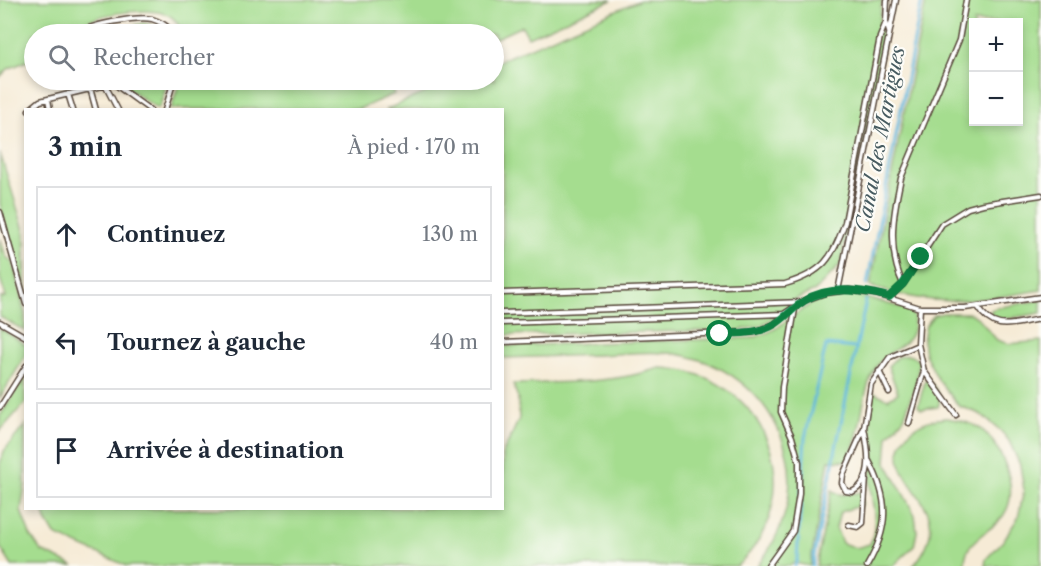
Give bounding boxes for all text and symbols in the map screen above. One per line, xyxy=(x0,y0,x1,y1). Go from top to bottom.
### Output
map controls xyxy=(969,18,1023,126)
button: + xyxy=(969,18,1023,72)
search box xyxy=(24,24,504,90)
icon: search xyxy=(45,41,78,74)
text: Rechercher xyxy=(93,44,215,71)
water label: Canal des Martigues xyxy=(850,44,910,234)
button: − xyxy=(969,72,1023,126)
text: 3 min xyxy=(48,131,122,163)
text: À pied · 170 m xyxy=(348,135,480,159)
icon: ahead xyxy=(50,218,83,251)
text: Continuez xyxy=(107,221,226,248)
text: 130 m xyxy=(422,222,478,246)
route end xyxy=(907,243,933,269)
route start xyxy=(706,320,732,346)
icon: left xyxy=(50,326,83,359)
text: Tournez à gauche xyxy=(107,329,306,356)
text: 40 m xyxy=(430,330,478,354)
icon: arrive xyxy=(50,434,83,467)
text: Arrivée à destination xyxy=(107,437,344,464)

